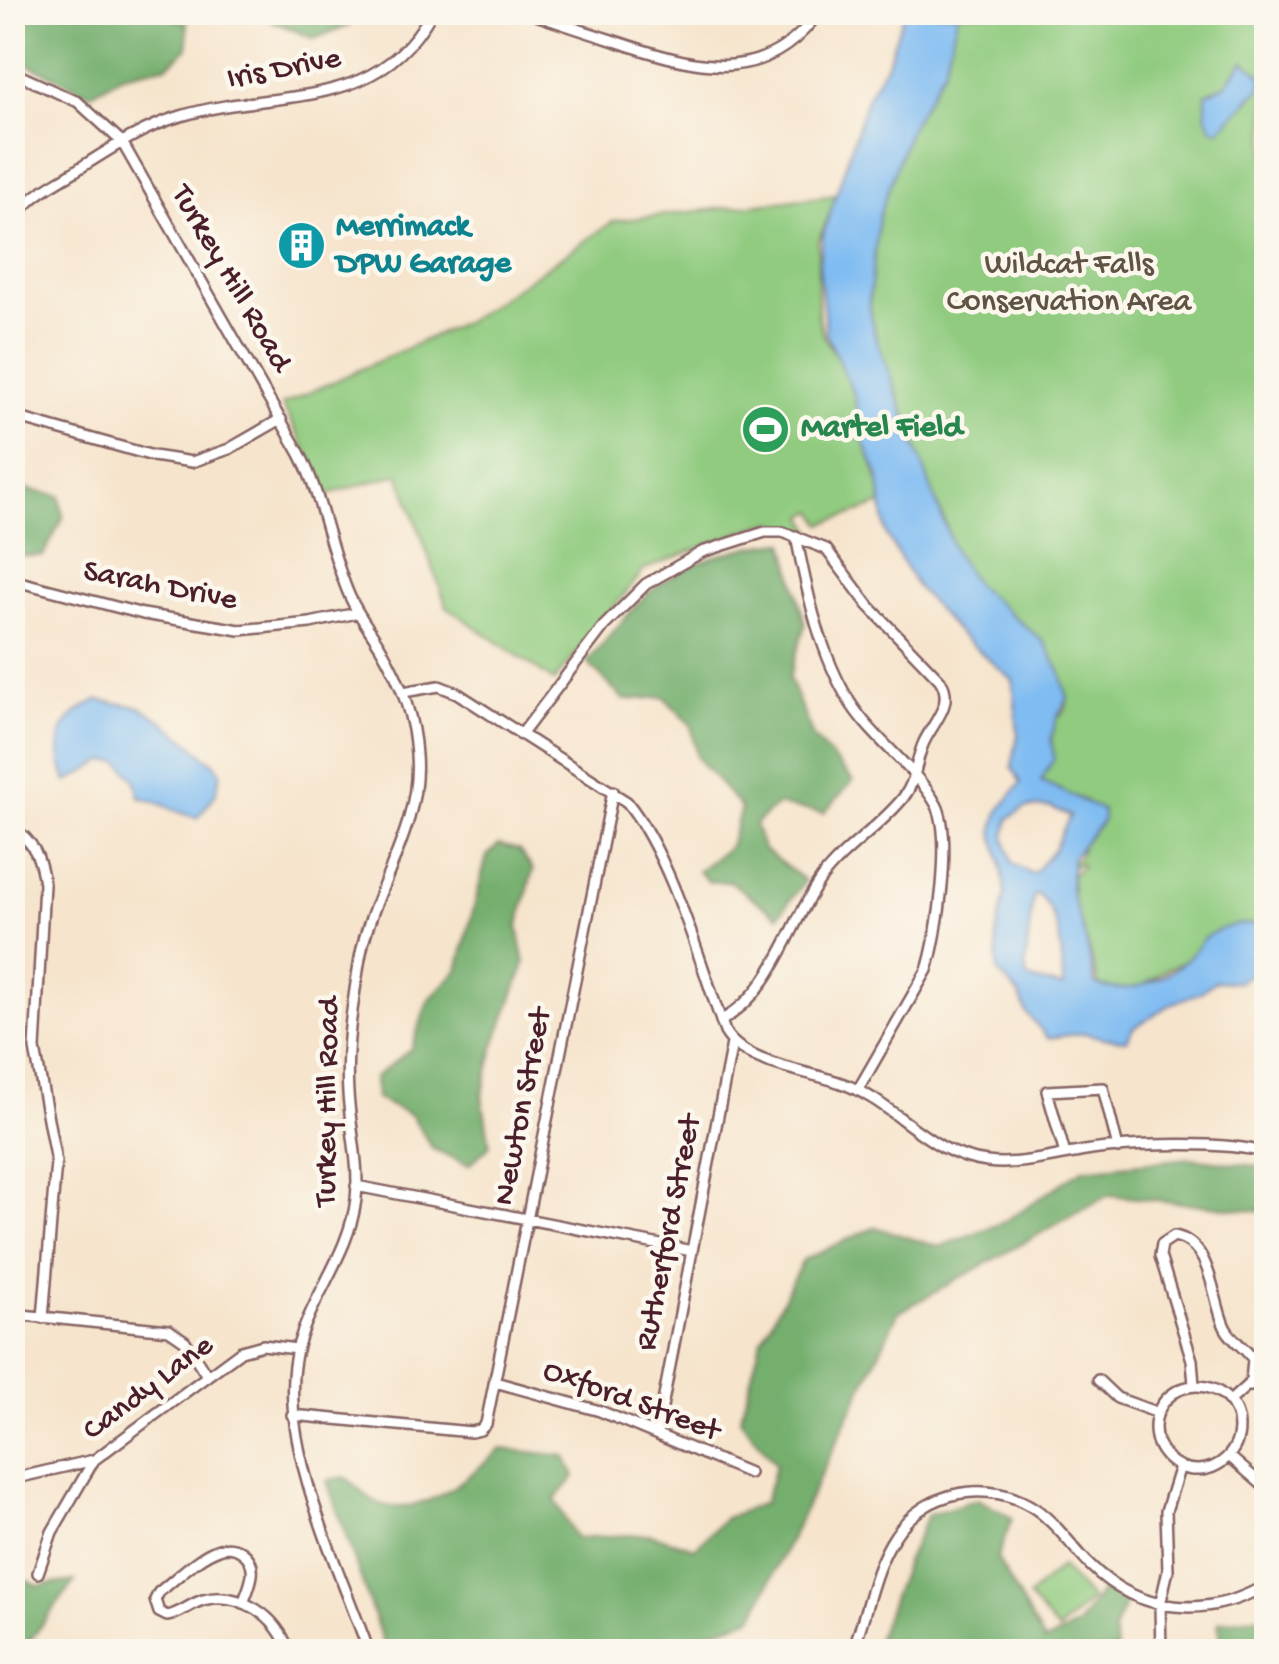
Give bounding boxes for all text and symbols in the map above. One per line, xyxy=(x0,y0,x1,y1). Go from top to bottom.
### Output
street label: Iris Drive xyxy=(224,40,345,100)
street label: Turkey Hill Road xyxy=(160,177,300,381)
place label: Merrimack DPW Garage xyxy=(333,209,513,284)
building icon: Merrimack DPW Garage xyxy=(275,220,327,272)
park label: Wildcat Falls Conservation Area xyxy=(947,247,1193,322)
sports icon: Martel Field xyxy=(740,403,792,455)
place label: Martel Field xyxy=(801,410,965,448)
street label: Sarah Drive xyxy=(80,553,241,621)
street label: Turkey Hill Road xyxy=(308,995,350,1209)
street label: Newton Street xyxy=(486,1002,562,1209)
street label: Rutherford Street xyxy=(629,1109,712,1354)
street label: Candy Lane xyxy=(76,1327,222,1450)
street label: Oxford Street xyxy=(537,1352,727,1453)

